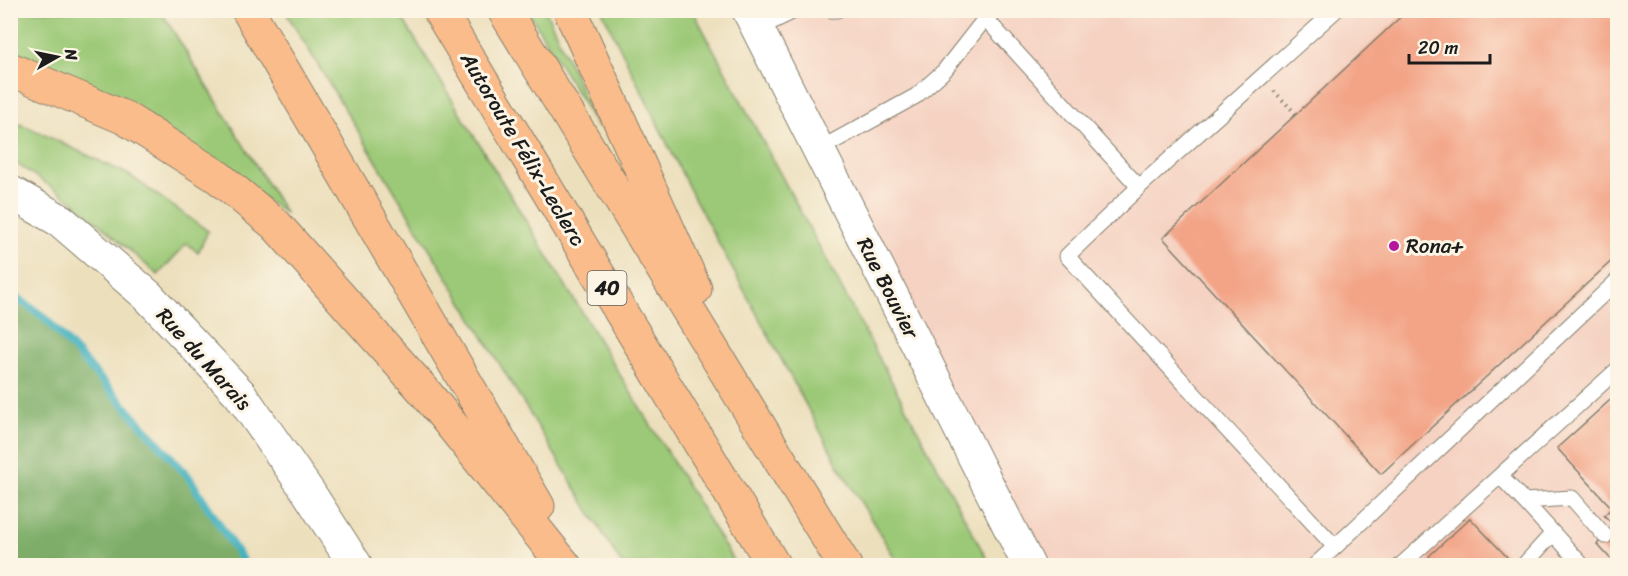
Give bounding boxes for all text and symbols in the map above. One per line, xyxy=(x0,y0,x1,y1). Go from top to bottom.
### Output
north arrow xyxy=(27,27,87,87)
scale bar xyxy=(1409,27,1490,65)
text: 20 m xyxy=(1418,32,1458,64)
street label: Autoroute Félix-Leclerc xyxy=(449,44,597,254)
text: N xyxy=(56,46,87,63)
place label: Rona+ xyxy=(1406,227,1464,265)
street label: Rue Bouvier xyxy=(846,231,930,347)
marker: Rona+ xyxy=(1387,239,1401,253)
road number: 40 xyxy=(588,271,626,305)
street label: Rue du Marais xyxy=(147,298,262,420)

